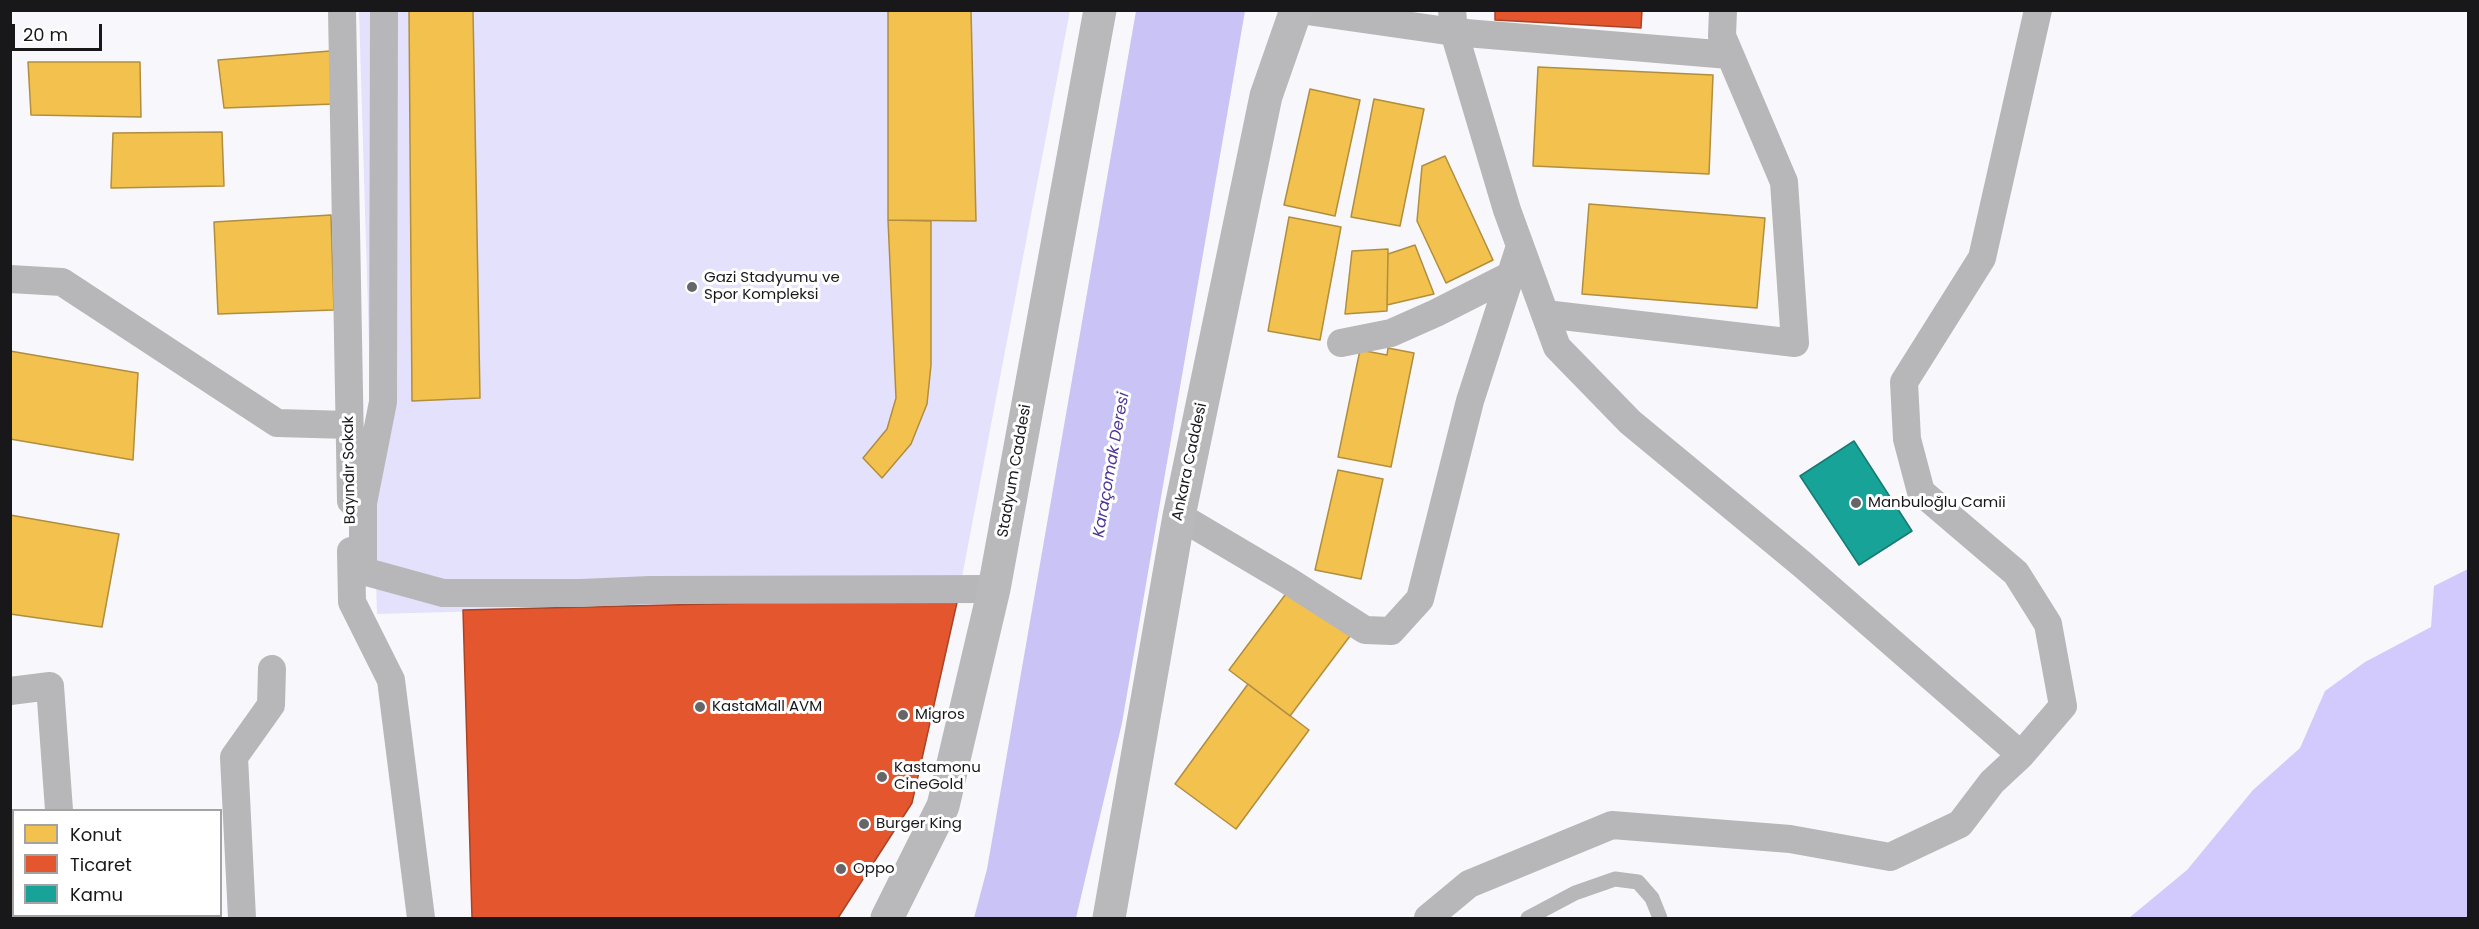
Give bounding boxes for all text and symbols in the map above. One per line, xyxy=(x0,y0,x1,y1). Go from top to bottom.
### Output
scale bar xyxy=(15,12,105,50)
text: 20 m xyxy=(23,22,68,47)
place label: Gazi Stadyumu ve Spor Kompleksi xyxy=(704,269,840,304)
marker: Gazi Stadyumu ve Spor Kompleksi xyxy=(685,280,699,294)
water label: Karaçomak Deresi xyxy=(1090,391,1134,539)
street label: Ankara Caddesi xyxy=(1169,401,1211,523)
street label: Stadyum Caddesi xyxy=(994,403,1036,539)
street label: Bayındır Sokak xyxy=(340,416,360,524)
place label: Manbuloğlu Camii xyxy=(1868,494,2006,512)
marker: Manbuloğlu Camii xyxy=(1849,496,1863,510)
place label: KastaMall AVM xyxy=(712,698,822,716)
marker: KastaMall AVM xyxy=(693,700,707,714)
place label: Migros xyxy=(915,706,965,724)
marker: Migros xyxy=(896,708,910,722)
place label: Kastamonu CineGold xyxy=(894,759,981,794)
marker: Kastamonu CineGold xyxy=(875,770,889,784)
legend xyxy=(12,809,222,917)
place label: Burger King xyxy=(876,815,962,833)
marker: Burger King xyxy=(857,817,871,831)
text: Konut xyxy=(70,822,122,847)
text: Ticaret xyxy=(70,852,132,877)
place label: Oppo xyxy=(853,860,895,878)
marker: Oppo xyxy=(834,862,848,876)
text: Kamu xyxy=(70,882,123,907)

